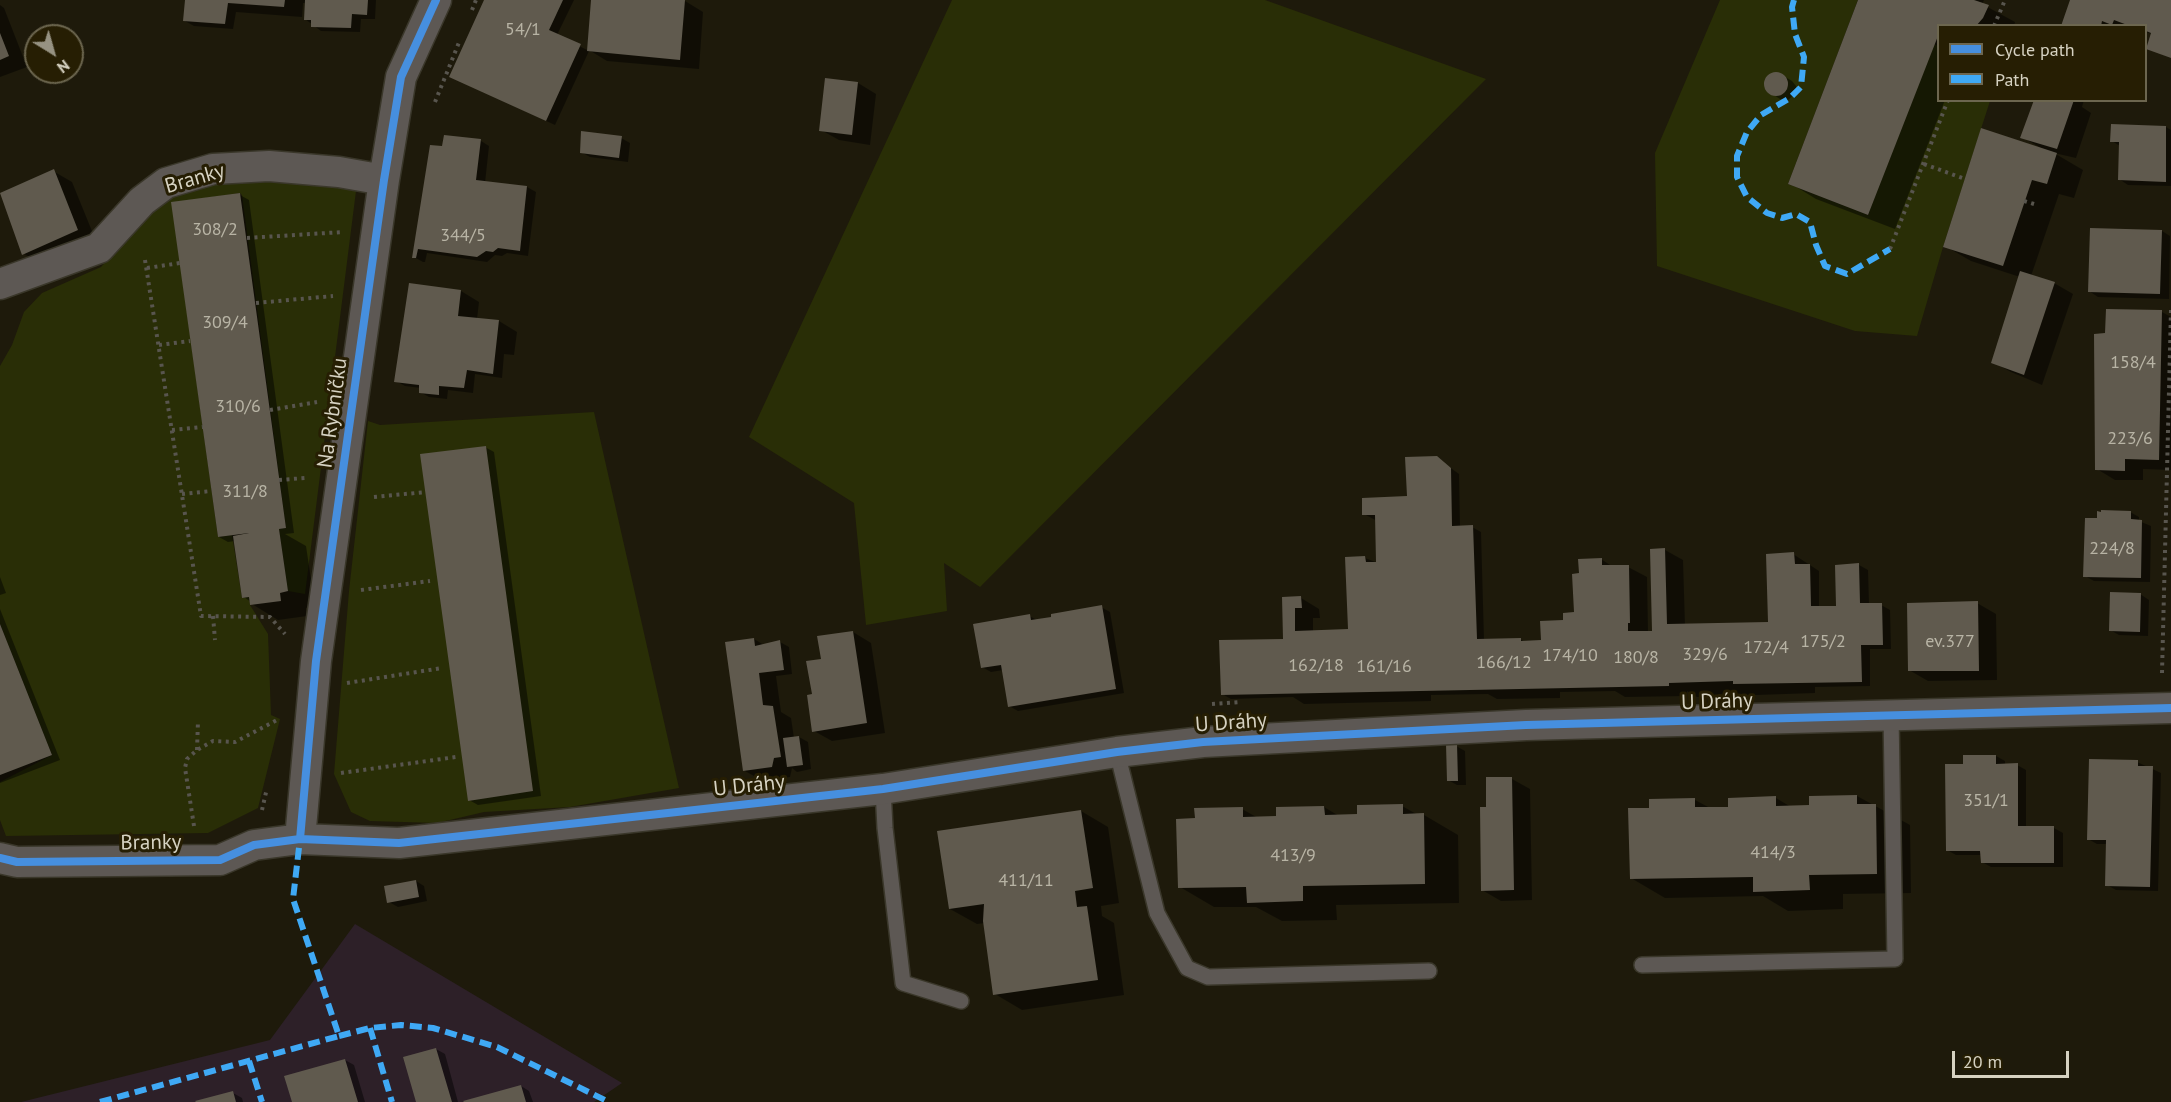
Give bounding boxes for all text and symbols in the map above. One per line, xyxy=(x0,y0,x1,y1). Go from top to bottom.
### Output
house number: 54/1 xyxy=(505,19,541,41)
north arrow xyxy=(24,24,84,84)
legend xyxy=(1937,24,2147,102)
text: Cycle path xyxy=(1995,38,2075,61)
text: N xyxy=(53,56,74,78)
text: Path xyxy=(1995,68,2029,91)
street label: Branky xyxy=(162,158,228,200)
house number: 308/2 xyxy=(192,219,238,241)
house number: 344/5 xyxy=(440,225,486,247)
house number: 309/4 xyxy=(202,312,248,334)
house number: 158/4 xyxy=(2110,352,2156,374)
street label: Na Rybníčku xyxy=(313,356,353,470)
house number: 310/6 xyxy=(215,396,261,418)
house number: 223/6 xyxy=(2107,428,2153,450)
house number: 311/8 xyxy=(222,481,268,503)
house number: 224/8 xyxy=(2089,538,2135,560)
house number: 175/2 xyxy=(1800,631,1846,653)
house number: ev.377 xyxy=(1925,631,1975,653)
house number: 172/4 xyxy=(1743,637,1789,659)
house number: 329/6 xyxy=(1682,644,1728,666)
house number: 174/10 xyxy=(1542,645,1598,667)
house number: 180/8 xyxy=(1613,647,1659,669)
house number: 166/12 xyxy=(1476,652,1532,674)
house number: 162/18 xyxy=(1288,655,1344,677)
house number: 161/16 xyxy=(1356,656,1412,678)
street label: U Dráhy xyxy=(1681,688,1753,716)
street label: U Dráhy xyxy=(1194,708,1268,738)
street label: U Dráhy xyxy=(712,770,786,802)
house number: 351/1 xyxy=(1963,790,2009,812)
street label: Branky xyxy=(120,830,182,856)
house number: 414/3 xyxy=(1750,842,1796,864)
house number: 413/9 xyxy=(1270,845,1316,867)
house number: 411/11 xyxy=(998,870,1054,892)
scale bar xyxy=(1955,1039,2072,1077)
text: 20 m xyxy=(1963,1050,2002,1073)

